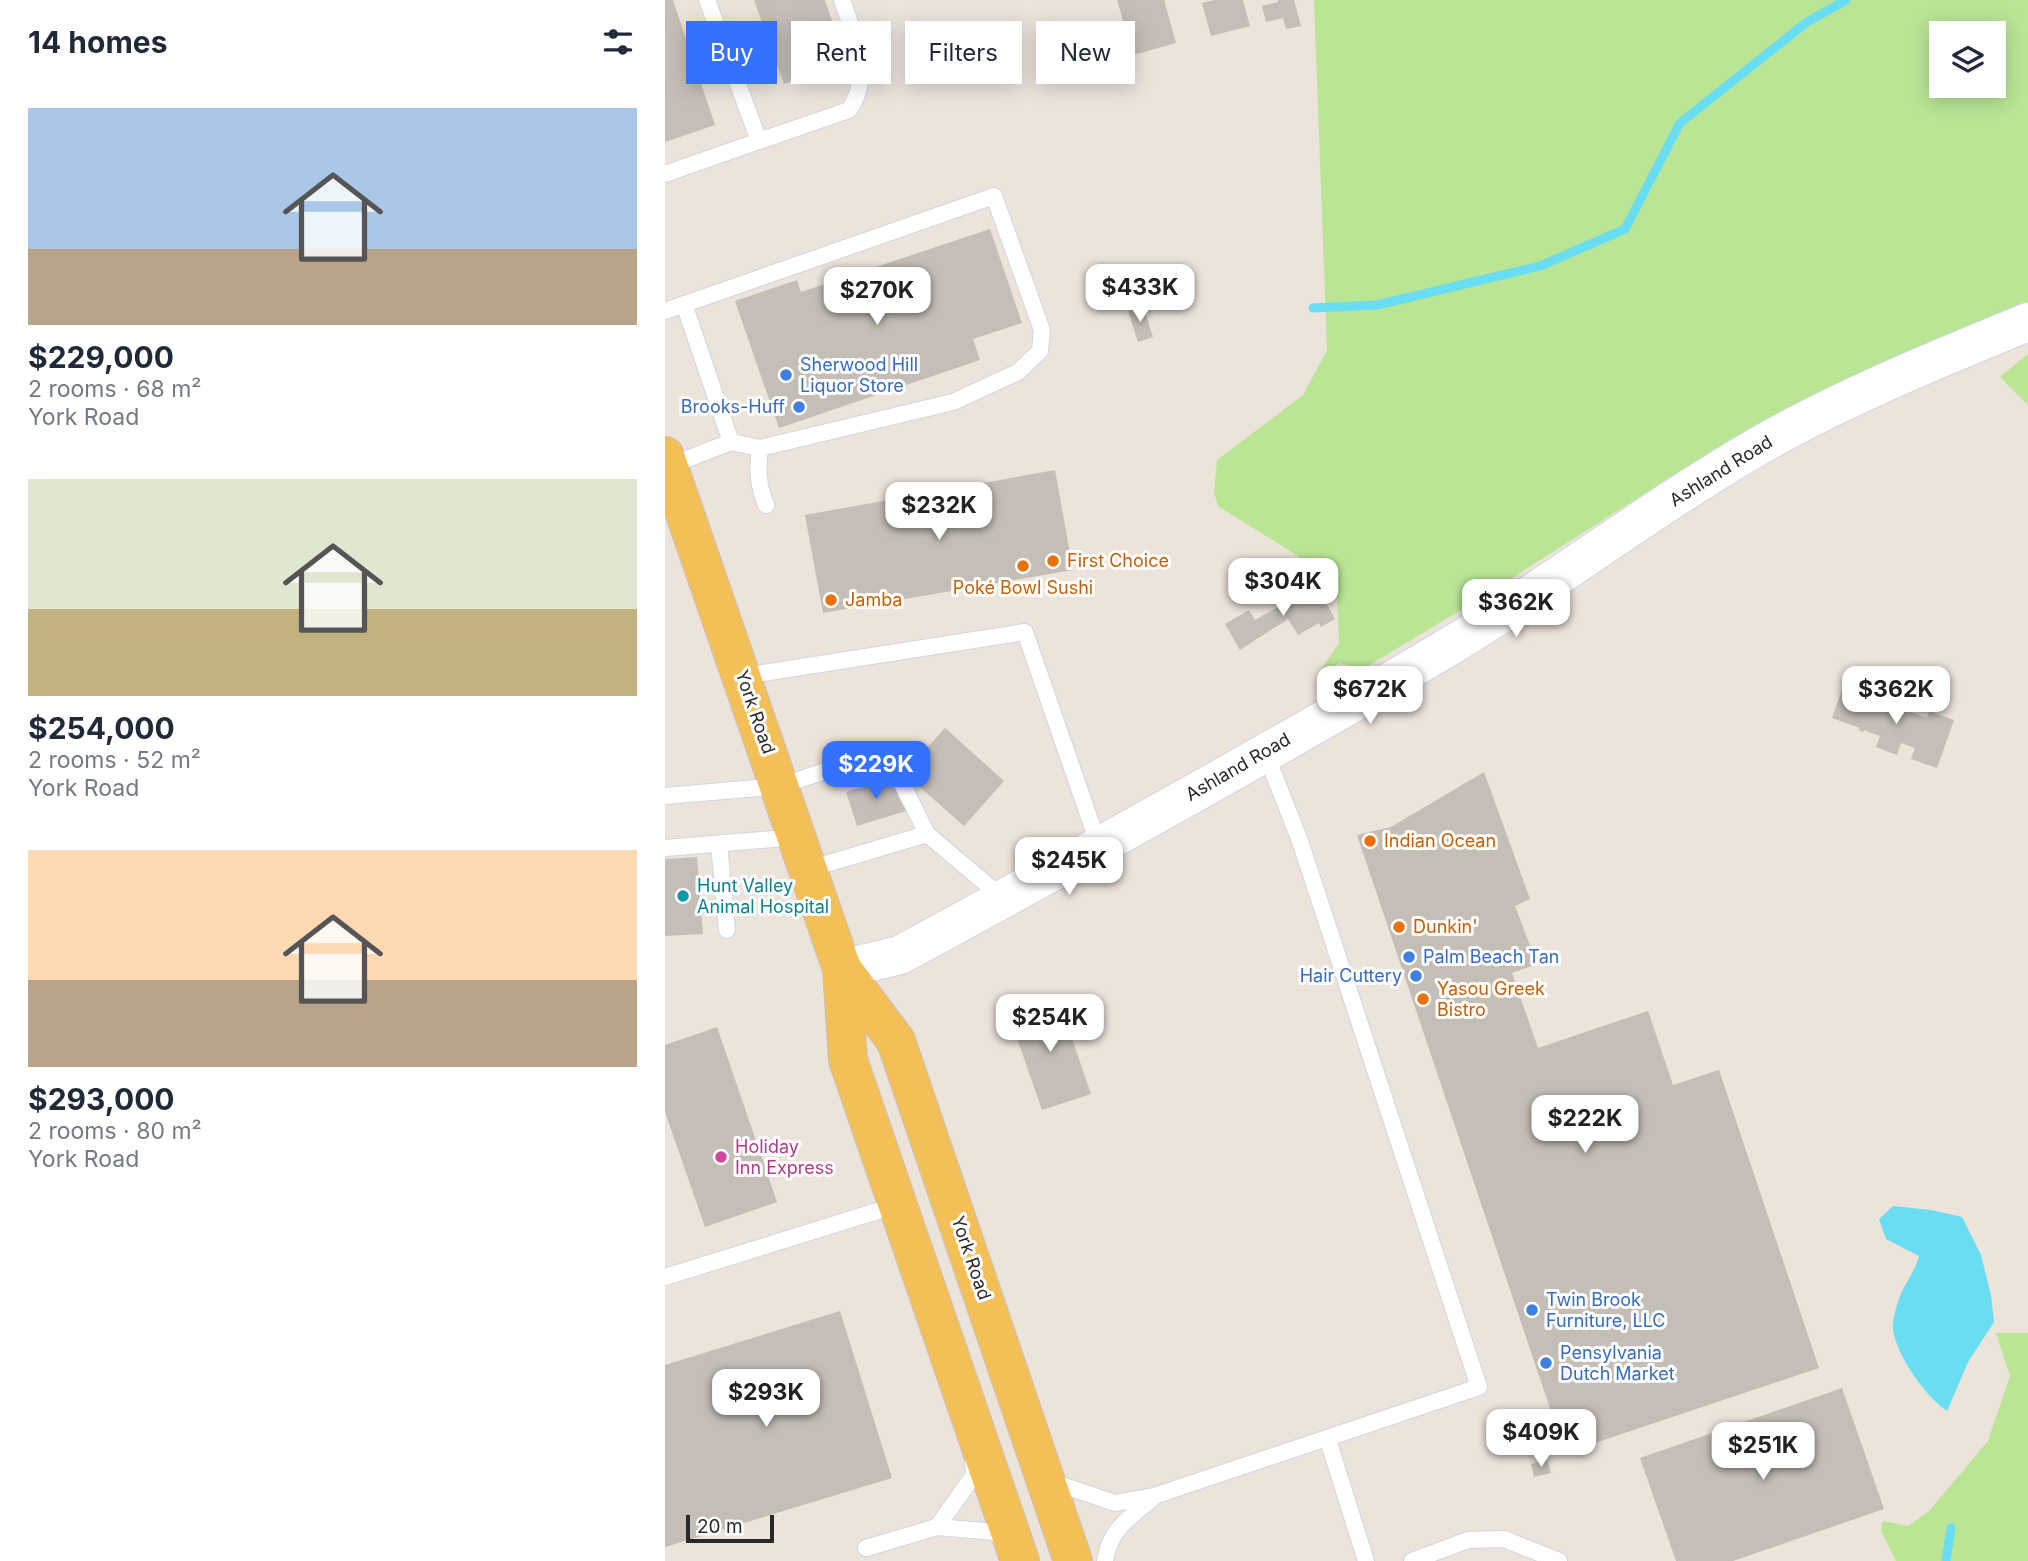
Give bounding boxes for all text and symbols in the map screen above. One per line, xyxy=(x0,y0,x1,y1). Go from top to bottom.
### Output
chip: Buy xyxy=(686,21,777,84)
chip: Rent xyxy=(791,21,891,84)
chip: Filters xyxy=(905,21,1022,84)
chip: New xyxy=(1036,21,1135,84)
map controls xyxy=(1929,21,2006,98)
button: layers xyxy=(1929,21,2006,98)
icon: filters xyxy=(599,23,637,61)
text: 14 homes xyxy=(28,24,167,60)
icon: home xyxy=(270,154,396,280)
pin: $433K xyxy=(1091,264,1189,324)
pin: $270K xyxy=(828,268,926,327)
text: $433K xyxy=(1102,273,1178,301)
text: $270K xyxy=(840,276,914,304)
text: $229,000 xyxy=(28,339,174,375)
place label: Sherwood Hill Liquor Store xyxy=(800,354,918,396)
marker: Sherwood Hill Liquor Store xyxy=(778,367,794,383)
text: 2 rooms · 68 m² xyxy=(28,375,201,403)
place label: Brooks-Huff xyxy=(681,396,785,417)
marker: Brooks-Huff xyxy=(791,399,807,415)
text: York Road xyxy=(28,403,139,431)
street label: Ashland Road xyxy=(1665,431,1776,511)
pin: $232K xyxy=(890,482,988,542)
text: $232K xyxy=(901,491,977,519)
icon: home xyxy=(270,525,396,651)
place label: First Choice xyxy=(1067,550,1169,571)
marker: First Choice xyxy=(1045,553,1061,569)
marker: Poké Bowl Sushi xyxy=(1015,558,1031,574)
pin: $304K xyxy=(1234,558,1332,618)
text: $304K xyxy=(1244,567,1322,595)
place label: Poké Bowl Sushi xyxy=(953,577,1093,598)
pin: $362K xyxy=(1467,580,1565,639)
text: $362K xyxy=(1478,588,1554,616)
place label: Jamba xyxy=(845,589,902,610)
marker: Jamba xyxy=(823,592,839,608)
pin: $672K xyxy=(1321,666,1419,726)
pin: $362K xyxy=(1847,666,1945,726)
street label: York Road xyxy=(731,667,780,756)
text: $672K xyxy=(1333,675,1407,703)
text: $362K xyxy=(1858,675,1934,703)
text: $254,000 xyxy=(28,710,175,746)
street label: Ashland Road xyxy=(1182,728,1294,805)
pin: $229K xyxy=(827,742,925,801)
text: 2 rooms · 52 m² xyxy=(28,746,201,774)
text: $229K xyxy=(838,750,914,778)
text: York Road xyxy=(28,774,139,802)
place label: Indian Ocean xyxy=(1384,830,1496,851)
marker: Indian Ocean xyxy=(1362,833,1378,849)
pin: $245K xyxy=(1020,838,1118,897)
text: $245K xyxy=(1031,846,1107,874)
place label: Hunt Valley Animal Hospital xyxy=(697,875,829,917)
marker: Hunt Valley Animal Hospital xyxy=(675,888,691,904)
icon: home xyxy=(270,896,396,1022)
place label: Dunkin' xyxy=(1413,916,1478,937)
marker: Dunkin' xyxy=(1391,919,1407,935)
place label: Palm Beach Tan xyxy=(1423,946,1559,967)
marker: Palm Beach Tan xyxy=(1401,949,1417,965)
place label: Hair Cuttery xyxy=(1300,965,1402,986)
marker: Hair Cuttery xyxy=(1408,968,1424,984)
place label: Yasou Greek Bistro xyxy=(1437,978,1545,1020)
marker: Yasou Greek Bistro xyxy=(1415,991,1431,1007)
pin: $254K xyxy=(1001,995,1099,1054)
text: $254K xyxy=(1012,1003,1088,1031)
text: $293,000 xyxy=(28,1081,175,1117)
pin: $222K xyxy=(1536,1096,1634,1155)
text: $222K xyxy=(1547,1104,1623,1132)
text: 2 rooms · 80 m² xyxy=(28,1117,202,1145)
place label: Holiday Inn Express xyxy=(735,1136,834,1178)
text: York Road xyxy=(28,1145,139,1173)
marker: Holiday Inn Express xyxy=(713,1149,729,1165)
street label: York Road xyxy=(947,1213,996,1302)
place label: Twin Brook Furniture, LLC xyxy=(1546,1289,1665,1331)
marker: Twin Brook Furniture, LLC xyxy=(1524,1302,1540,1318)
place label: Pensylvania Dutch Market xyxy=(1560,1342,1675,1384)
marker: Pensylvania Dutch Market xyxy=(1538,1355,1554,1371)
pin: $293K xyxy=(717,1370,815,1429)
text: $293K xyxy=(728,1378,804,1406)
pin: $409K xyxy=(1492,1410,1590,1469)
text: $409K xyxy=(1502,1418,1580,1446)
pin: $251K xyxy=(1714,1422,1812,1482)
text: $251K xyxy=(1728,1431,1798,1459)
scale bar xyxy=(686,1512,773,1544)
text: 20 m xyxy=(697,1515,743,1538)

